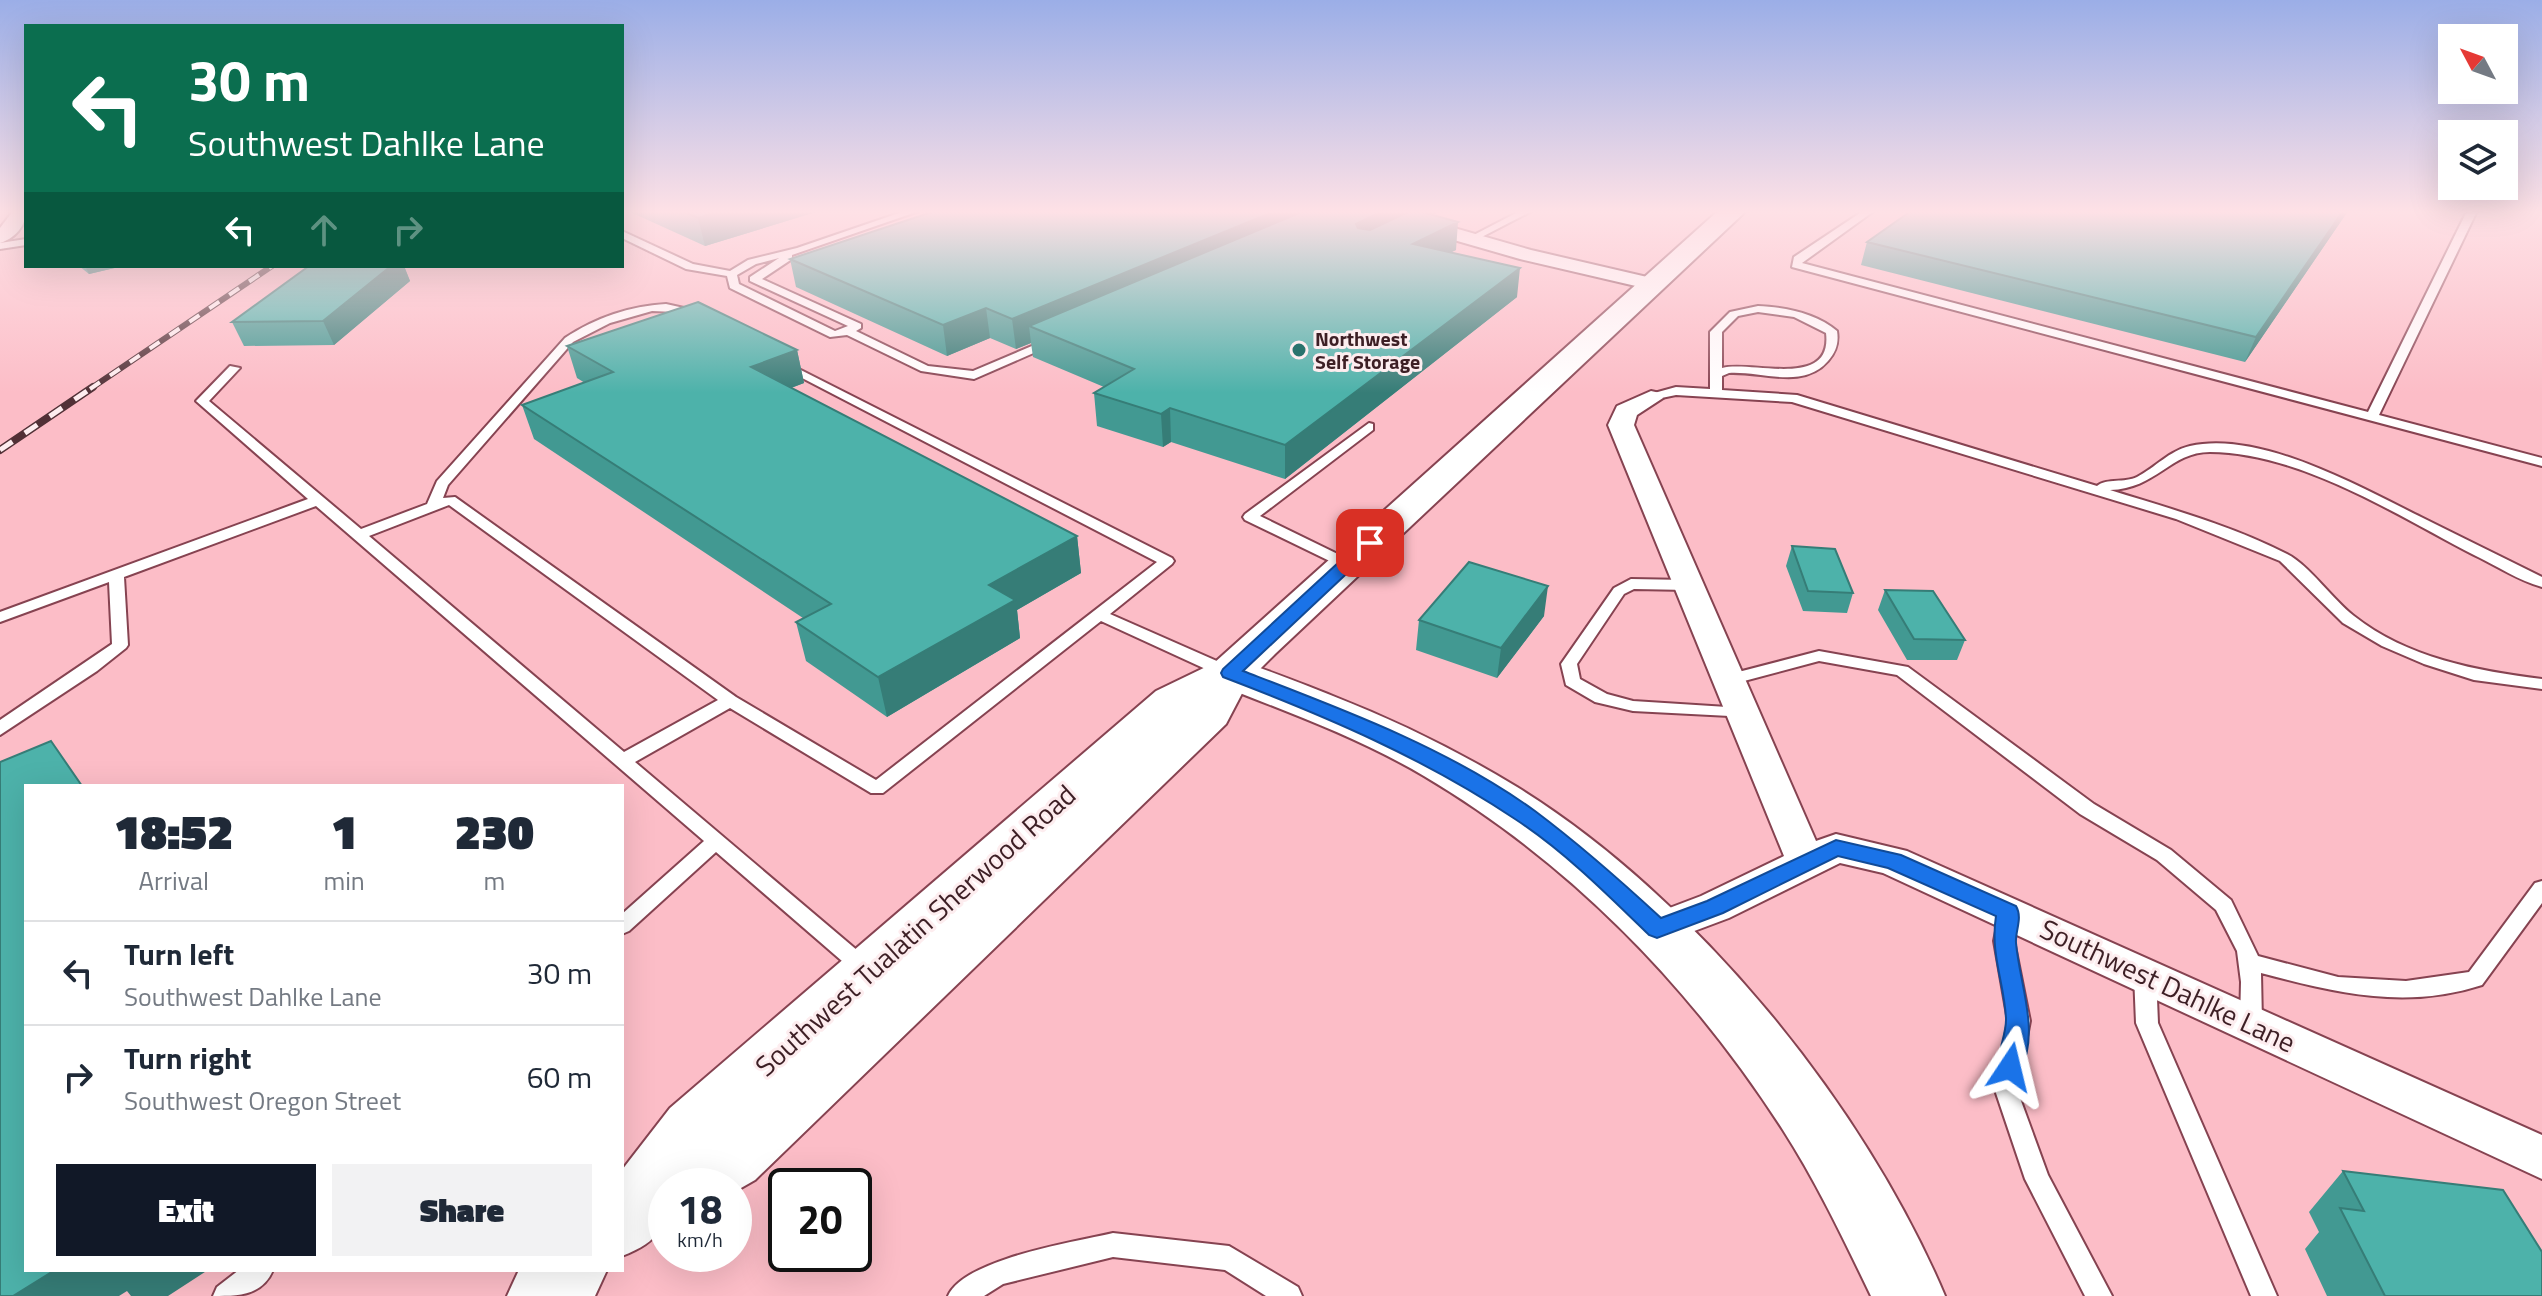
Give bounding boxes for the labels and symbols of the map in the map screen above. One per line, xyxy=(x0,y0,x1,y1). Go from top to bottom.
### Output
north arrow xyxy=(2438,24,2518,104)
place label: Northwest Self Storage xyxy=(1315,323,1420,377)
marker: Northwest Self Storage xyxy=(1290,341,1308,359)
pin xyxy=(1336,509,1404,577)
street label: Southwest Tualatin Sherwood Road xyxy=(745,774,1085,1086)
street label: Southwest Dahlke Lane xyxy=(2033,907,2303,1063)
position arrow xyxy=(1968,1025,2052,1109)
speed limit sign: 20 xyxy=(768,1168,872,1272)

